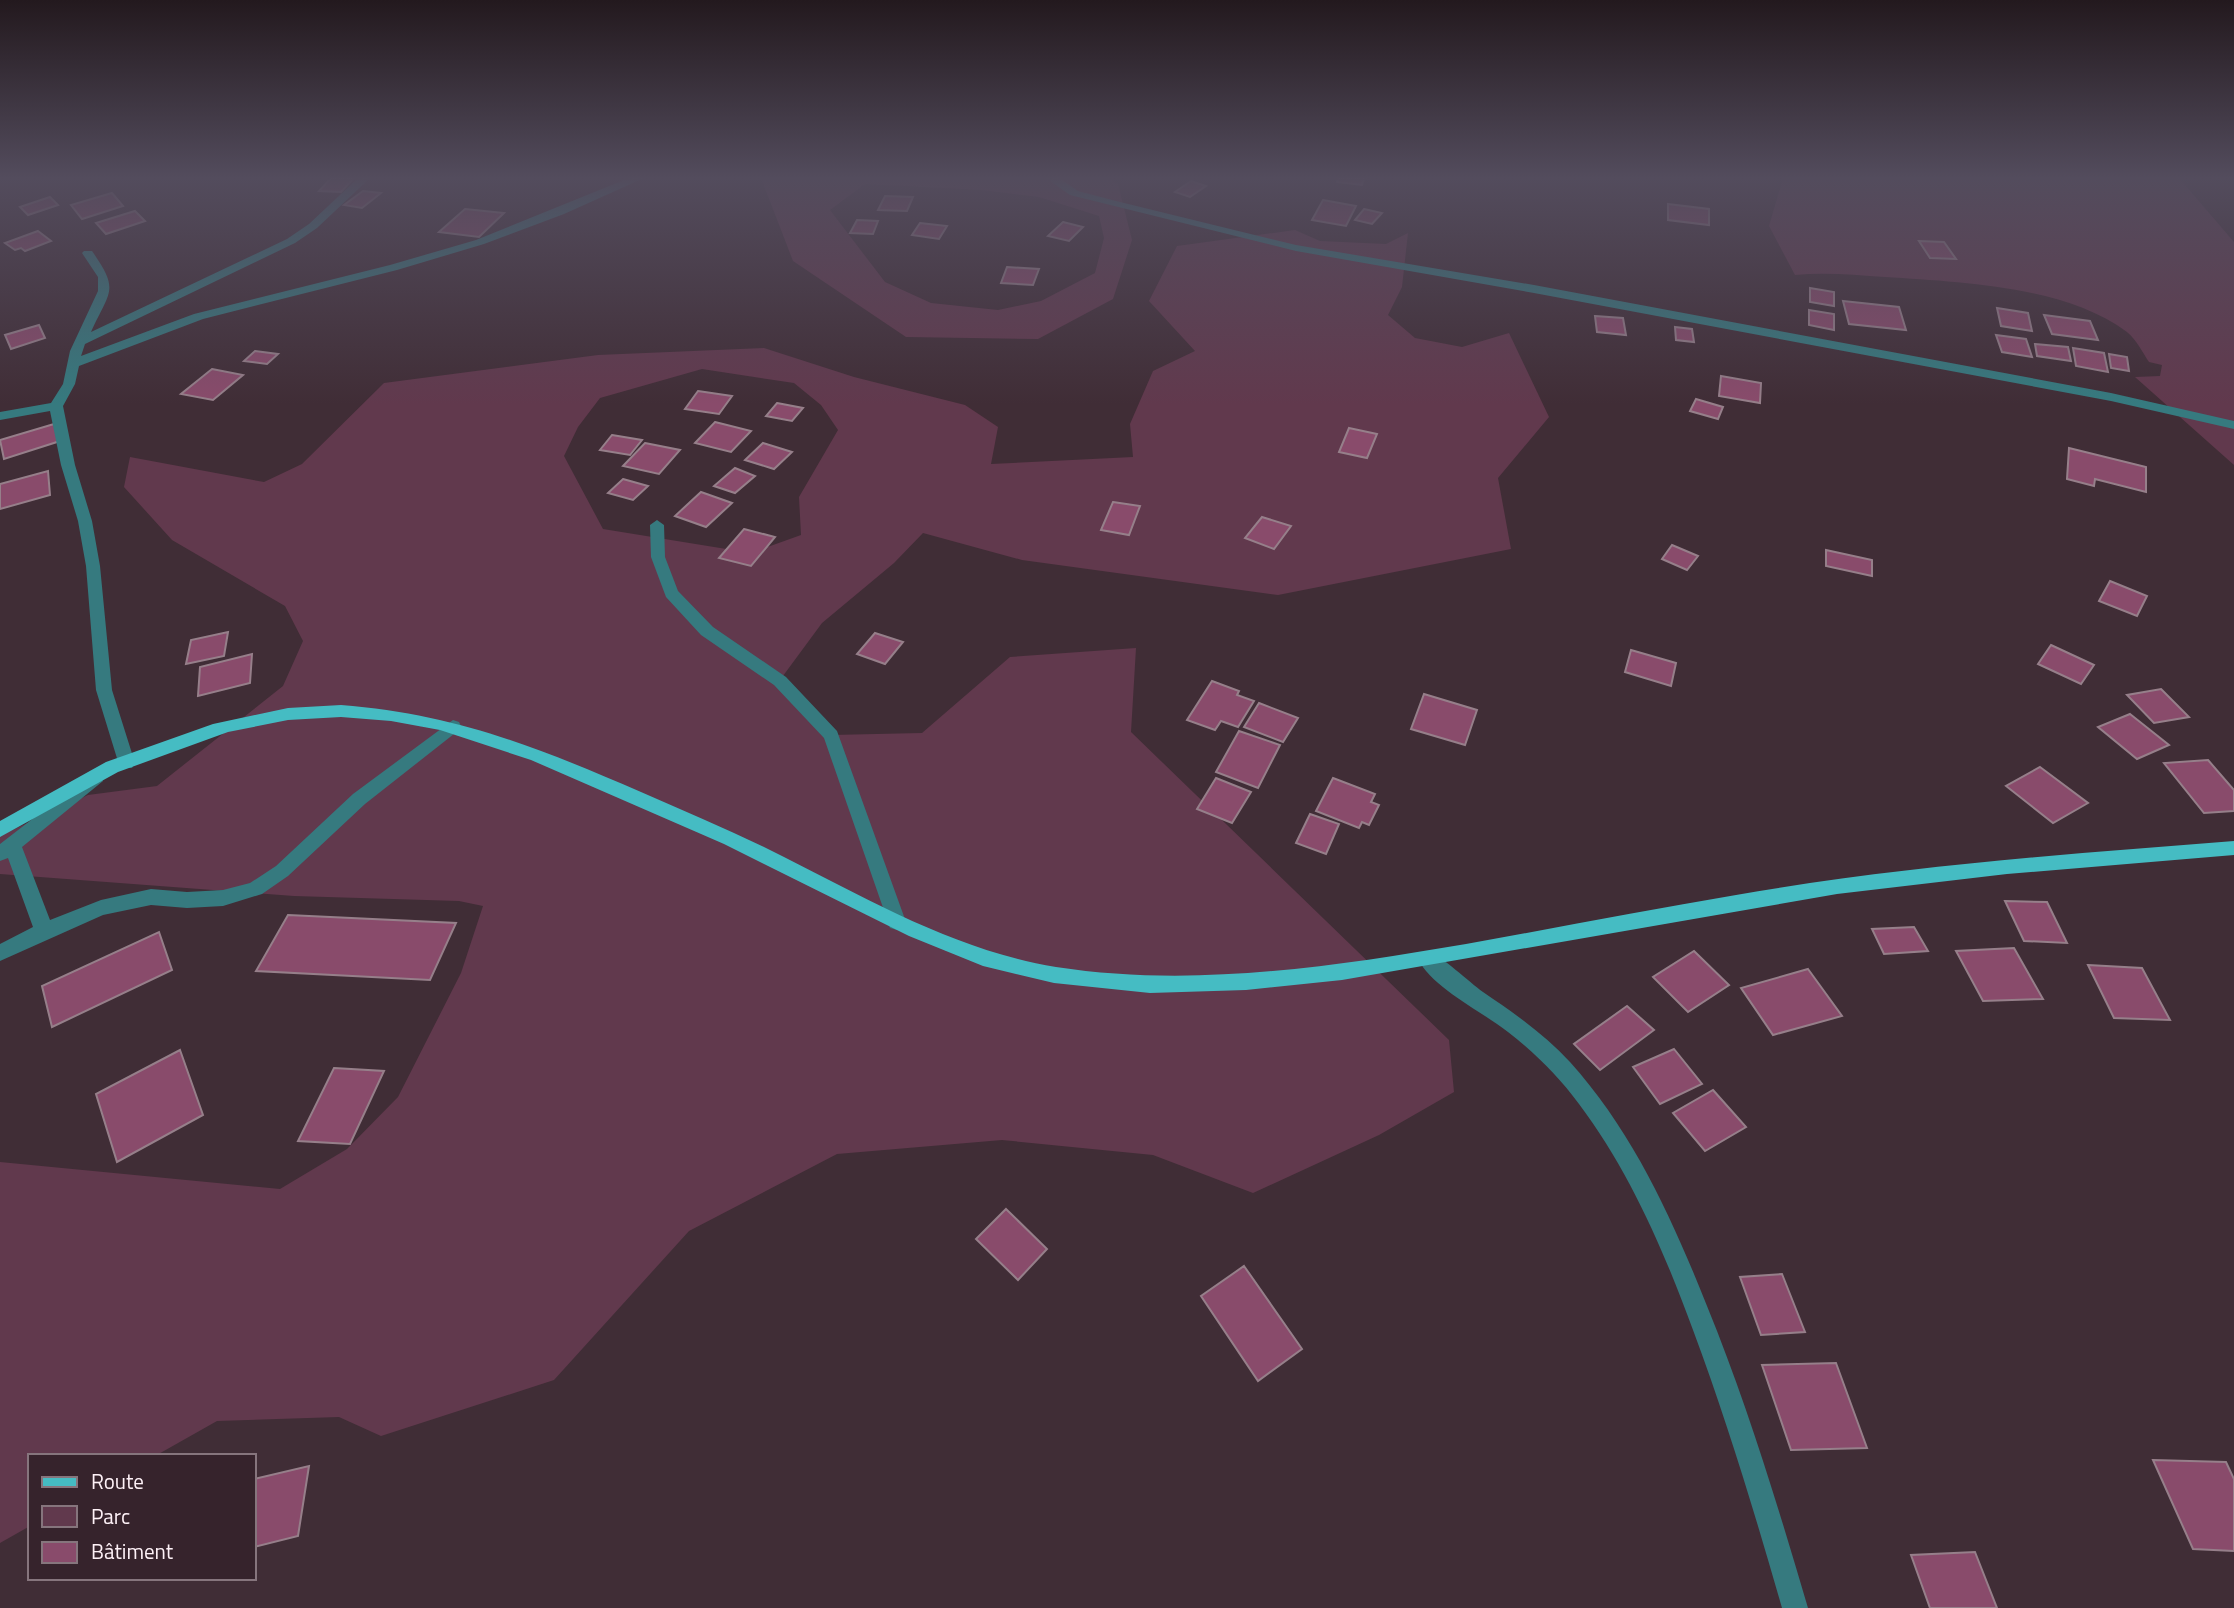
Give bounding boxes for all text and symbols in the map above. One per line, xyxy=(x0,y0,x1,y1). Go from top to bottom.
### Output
legend xyxy=(28,1454,256,1580)
text: Route xyxy=(91,1465,144,1497)
text: Parc xyxy=(91,1500,130,1532)
text: Bâtiment xyxy=(91,1535,174,1567)

